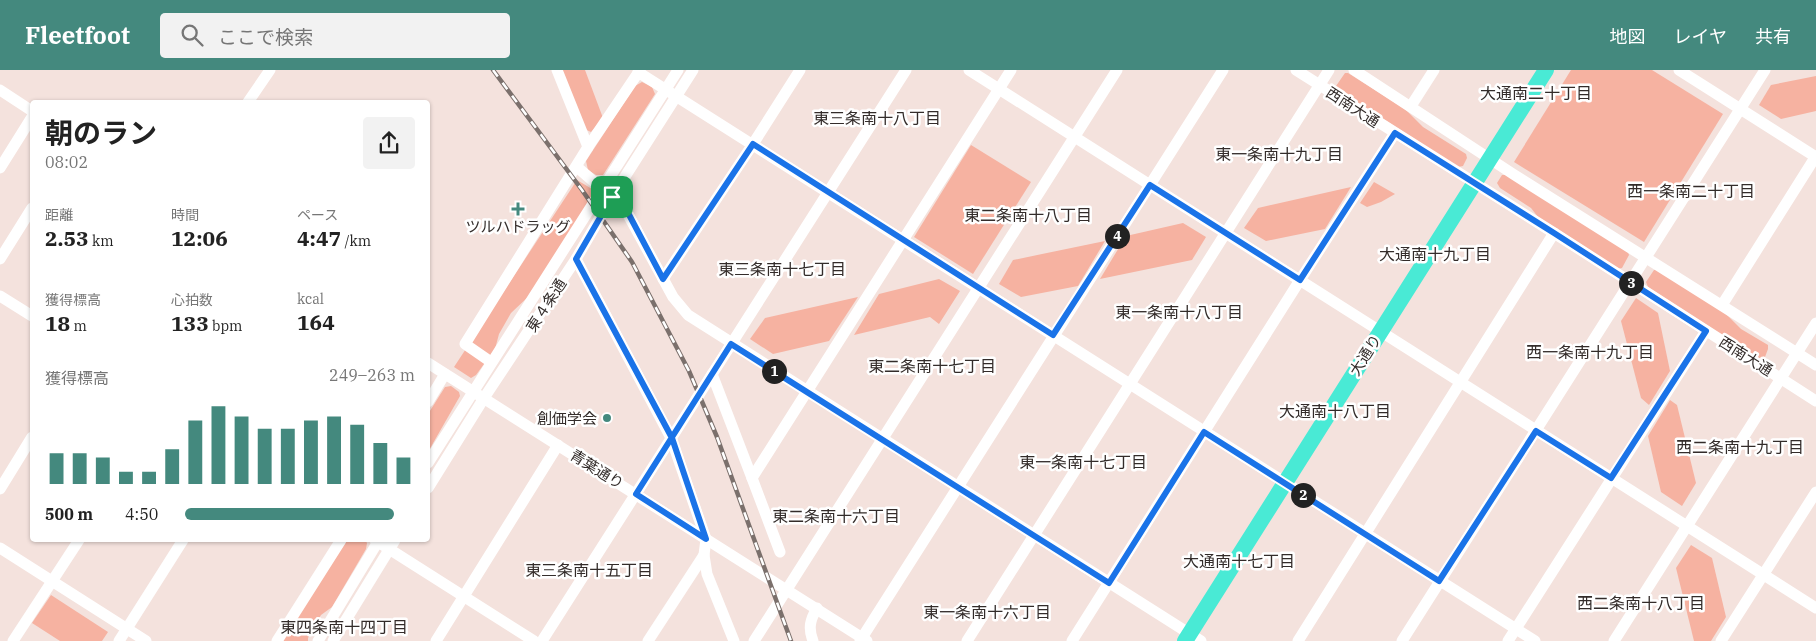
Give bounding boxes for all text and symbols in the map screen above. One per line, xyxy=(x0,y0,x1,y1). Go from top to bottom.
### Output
search box xyxy=(160,13,510,58)
text: Fleetfoot xyxy=(25,19,130,51)
icon: search xyxy=(178,21,206,49)
text: ここで検索 xyxy=(218,25,313,49)
text: 地図 xyxy=(1610,25,1646,48)
text: レイヤ xyxy=(1674,25,1727,48)
text: 共有 xyxy=(1755,25,1791,48)
street label: 西南大通 xyxy=(1323,83,1383,131)
district label: 大通南二十丁目 xyxy=(1480,83,1592,103)
district label: 東三条南十八丁目 xyxy=(813,108,941,128)
text: 朝のラン xyxy=(45,114,157,151)
button: share xyxy=(363,117,415,169)
district label: 東一条南十九丁目 xyxy=(1215,144,1343,164)
text: 08:02 xyxy=(45,152,88,172)
pin xyxy=(591,176,633,218)
district label: 西一条南二十丁目 xyxy=(1627,181,1755,201)
icon: arrive xyxy=(598,183,626,211)
marker: ツルハドラッグ xyxy=(512,203,524,215)
district label: 東二条南十八丁目 xyxy=(964,205,1092,225)
text: 距離 xyxy=(45,206,73,224)
text: 時間 xyxy=(171,206,199,224)
text: ペース xyxy=(297,206,338,224)
place label: ツルハドラッグ xyxy=(465,217,571,236)
text: 2.53 xyxy=(45,224,89,252)
text: 12:06 xyxy=(171,224,228,252)
text: 4:47 xyxy=(297,224,341,252)
pin: 4 xyxy=(1104,224,1130,248)
text: 4 xyxy=(1113,227,1122,245)
text: km xyxy=(89,232,114,250)
text: /km xyxy=(341,232,371,250)
district label: 大通南十九丁目 xyxy=(1379,244,1491,264)
district label: 東三条南十七丁目 xyxy=(718,259,846,279)
pin: 3 xyxy=(1618,270,1644,296)
text: 3 xyxy=(1627,274,1636,292)
street label: 東４条通 xyxy=(522,275,570,335)
text: kcal xyxy=(297,290,324,308)
text: 獲得標高 xyxy=(45,291,101,309)
text: 心拍数 xyxy=(171,291,213,309)
district label: 東一条南十八丁目 xyxy=(1115,302,1243,322)
text: 164 xyxy=(297,308,335,336)
text: 18 xyxy=(45,309,70,337)
text: 133 xyxy=(171,309,209,337)
text: m xyxy=(70,317,87,335)
text: bpm xyxy=(209,317,242,335)
street label: 大通り xyxy=(1345,331,1385,379)
street label: 西南大通 xyxy=(1716,332,1776,380)
district label: 西一条南十九丁目 xyxy=(1526,342,1654,362)
district label: 東二条南十七丁目 xyxy=(868,356,996,376)
pin: 1 xyxy=(762,358,786,384)
text: 1 xyxy=(770,362,779,380)
text: 249–263 m xyxy=(329,365,415,385)
text: 獲得標高 xyxy=(45,368,109,388)
district label: 大通南十八丁目 xyxy=(1279,401,1391,421)
place label: 創価学会 xyxy=(537,409,597,428)
marker: 創価学会 xyxy=(601,412,613,424)
district label: 西二条南十九丁目 xyxy=(1676,437,1804,457)
street label: 青葉通り xyxy=(567,445,627,493)
district label: 東一条南十七丁目 xyxy=(1019,452,1147,472)
pin: 2 xyxy=(1290,482,1316,508)
text: 2 xyxy=(1299,486,1308,504)
text: 500 m xyxy=(45,504,93,524)
text: 4:50 xyxy=(125,504,158,524)
district label: 東二条南十六丁目 xyxy=(772,506,900,526)
district label: 大通南十七丁目 xyxy=(1183,551,1295,571)
district label: 東三条南十五丁目 xyxy=(525,560,653,580)
district label: 西二条南十八丁目 xyxy=(1577,593,1705,613)
district label: 東一条南十六丁目 xyxy=(923,602,1051,622)
district label: 東四条南十四丁目 xyxy=(280,617,408,637)

